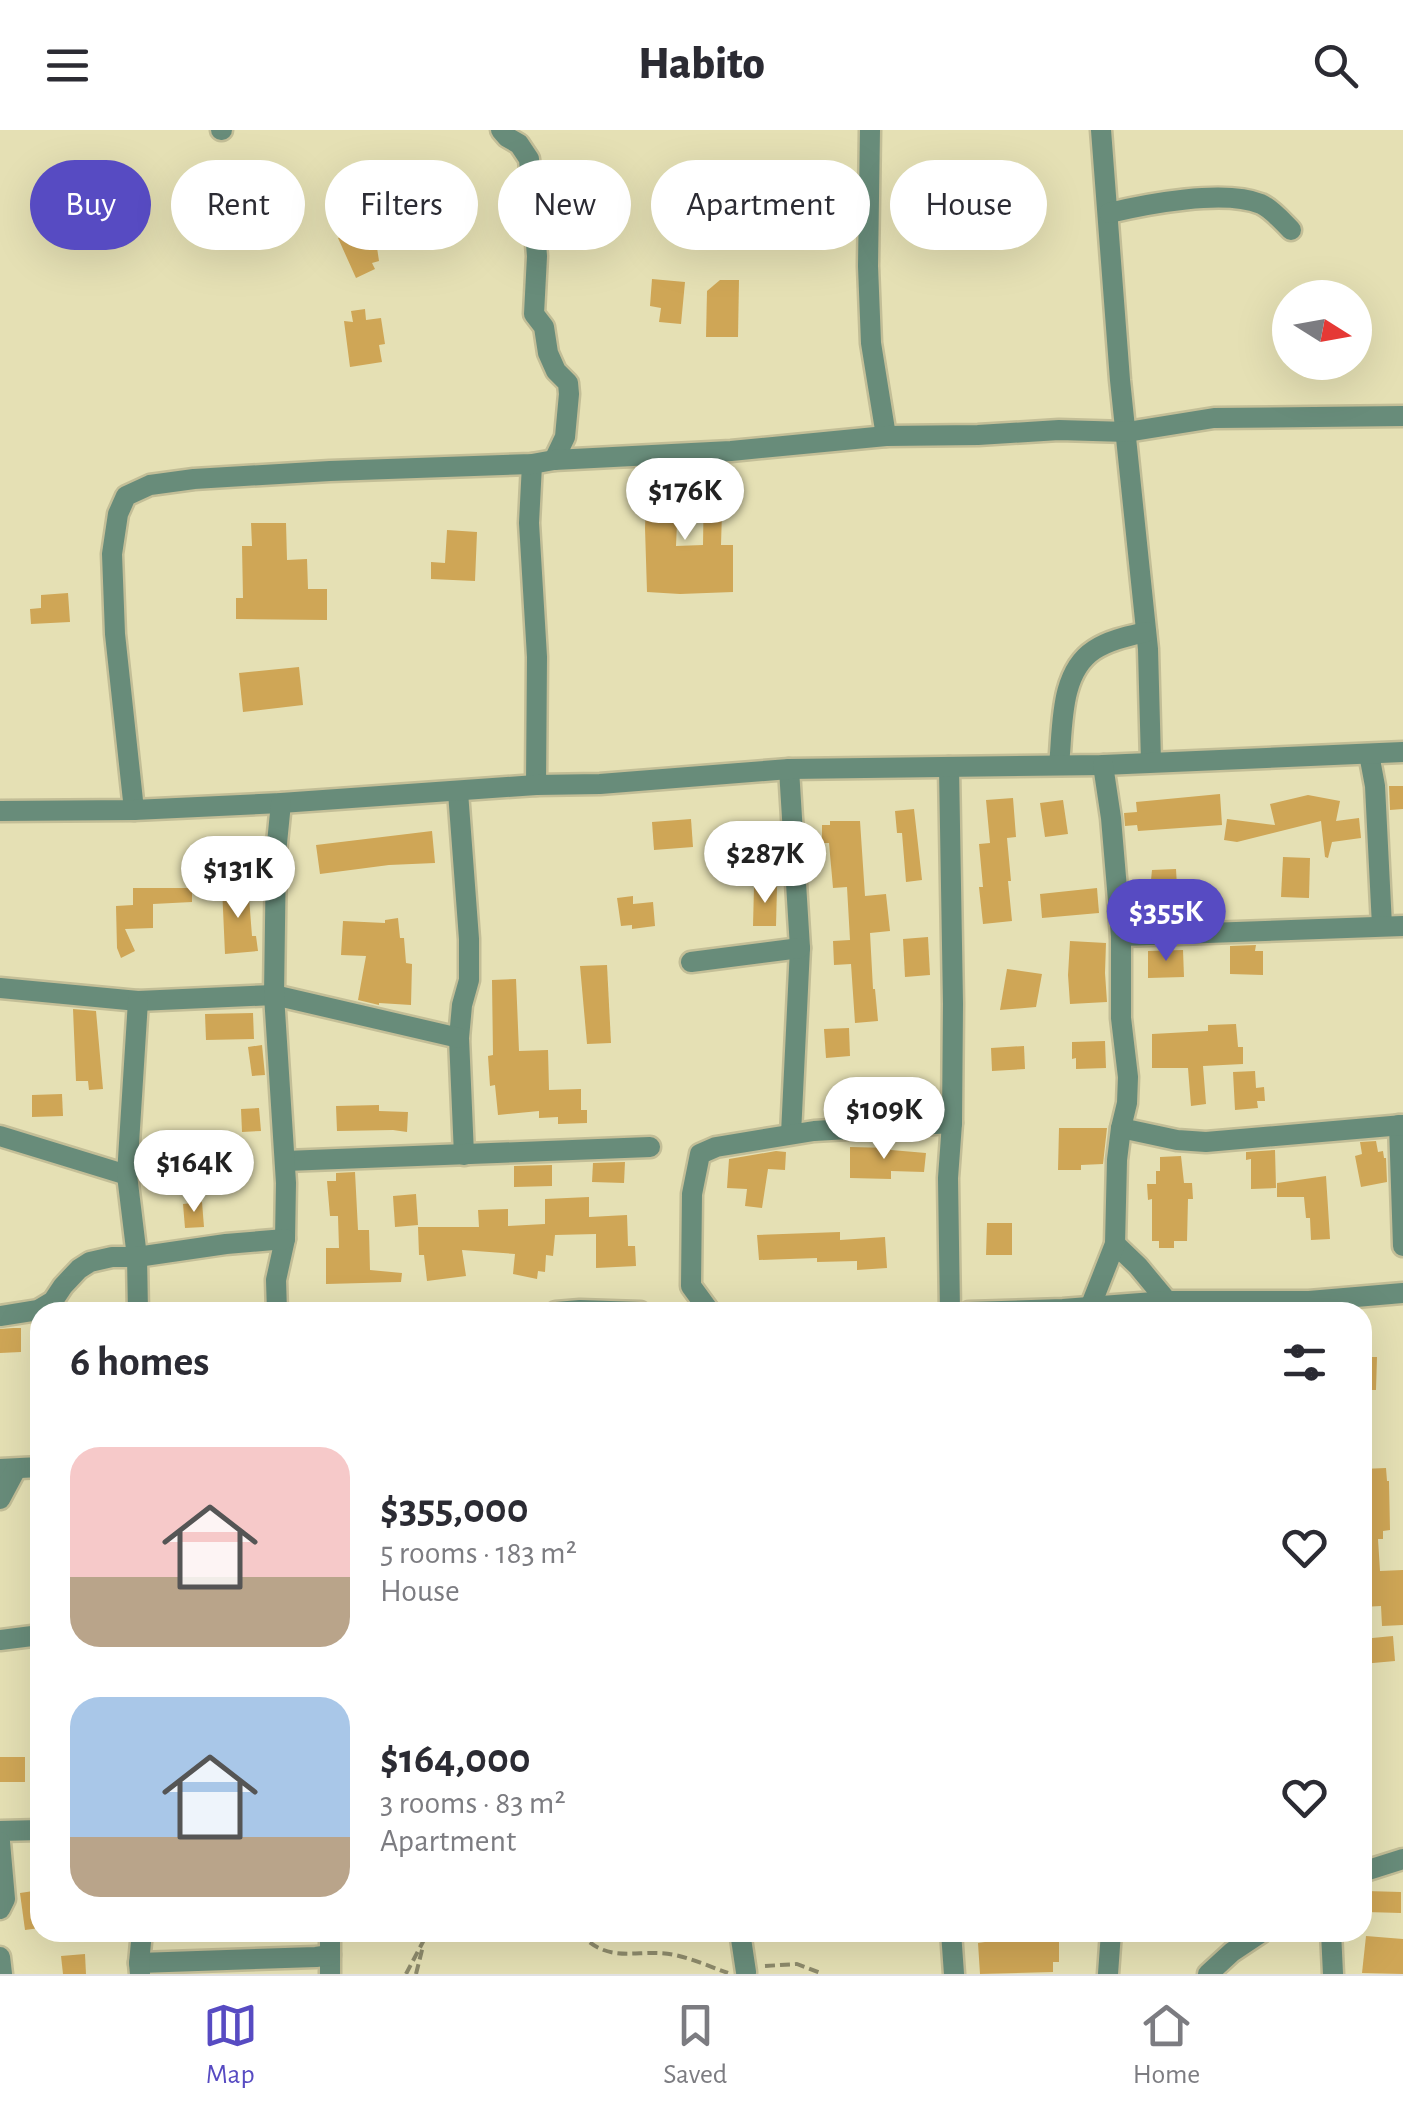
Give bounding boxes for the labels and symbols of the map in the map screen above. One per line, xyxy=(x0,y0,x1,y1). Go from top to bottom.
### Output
north arrow xyxy=(1272,280,1372,380)
pin: $176K xyxy=(615,458,755,543)
pin: $287K xyxy=(695,821,835,906)
pin: $131K xyxy=(168,836,308,921)
pin: $355K xyxy=(1096,879,1236,964)
pin: $109K xyxy=(814,1077,954,1162)
pin: $164K xyxy=(124,1130,264,1215)

